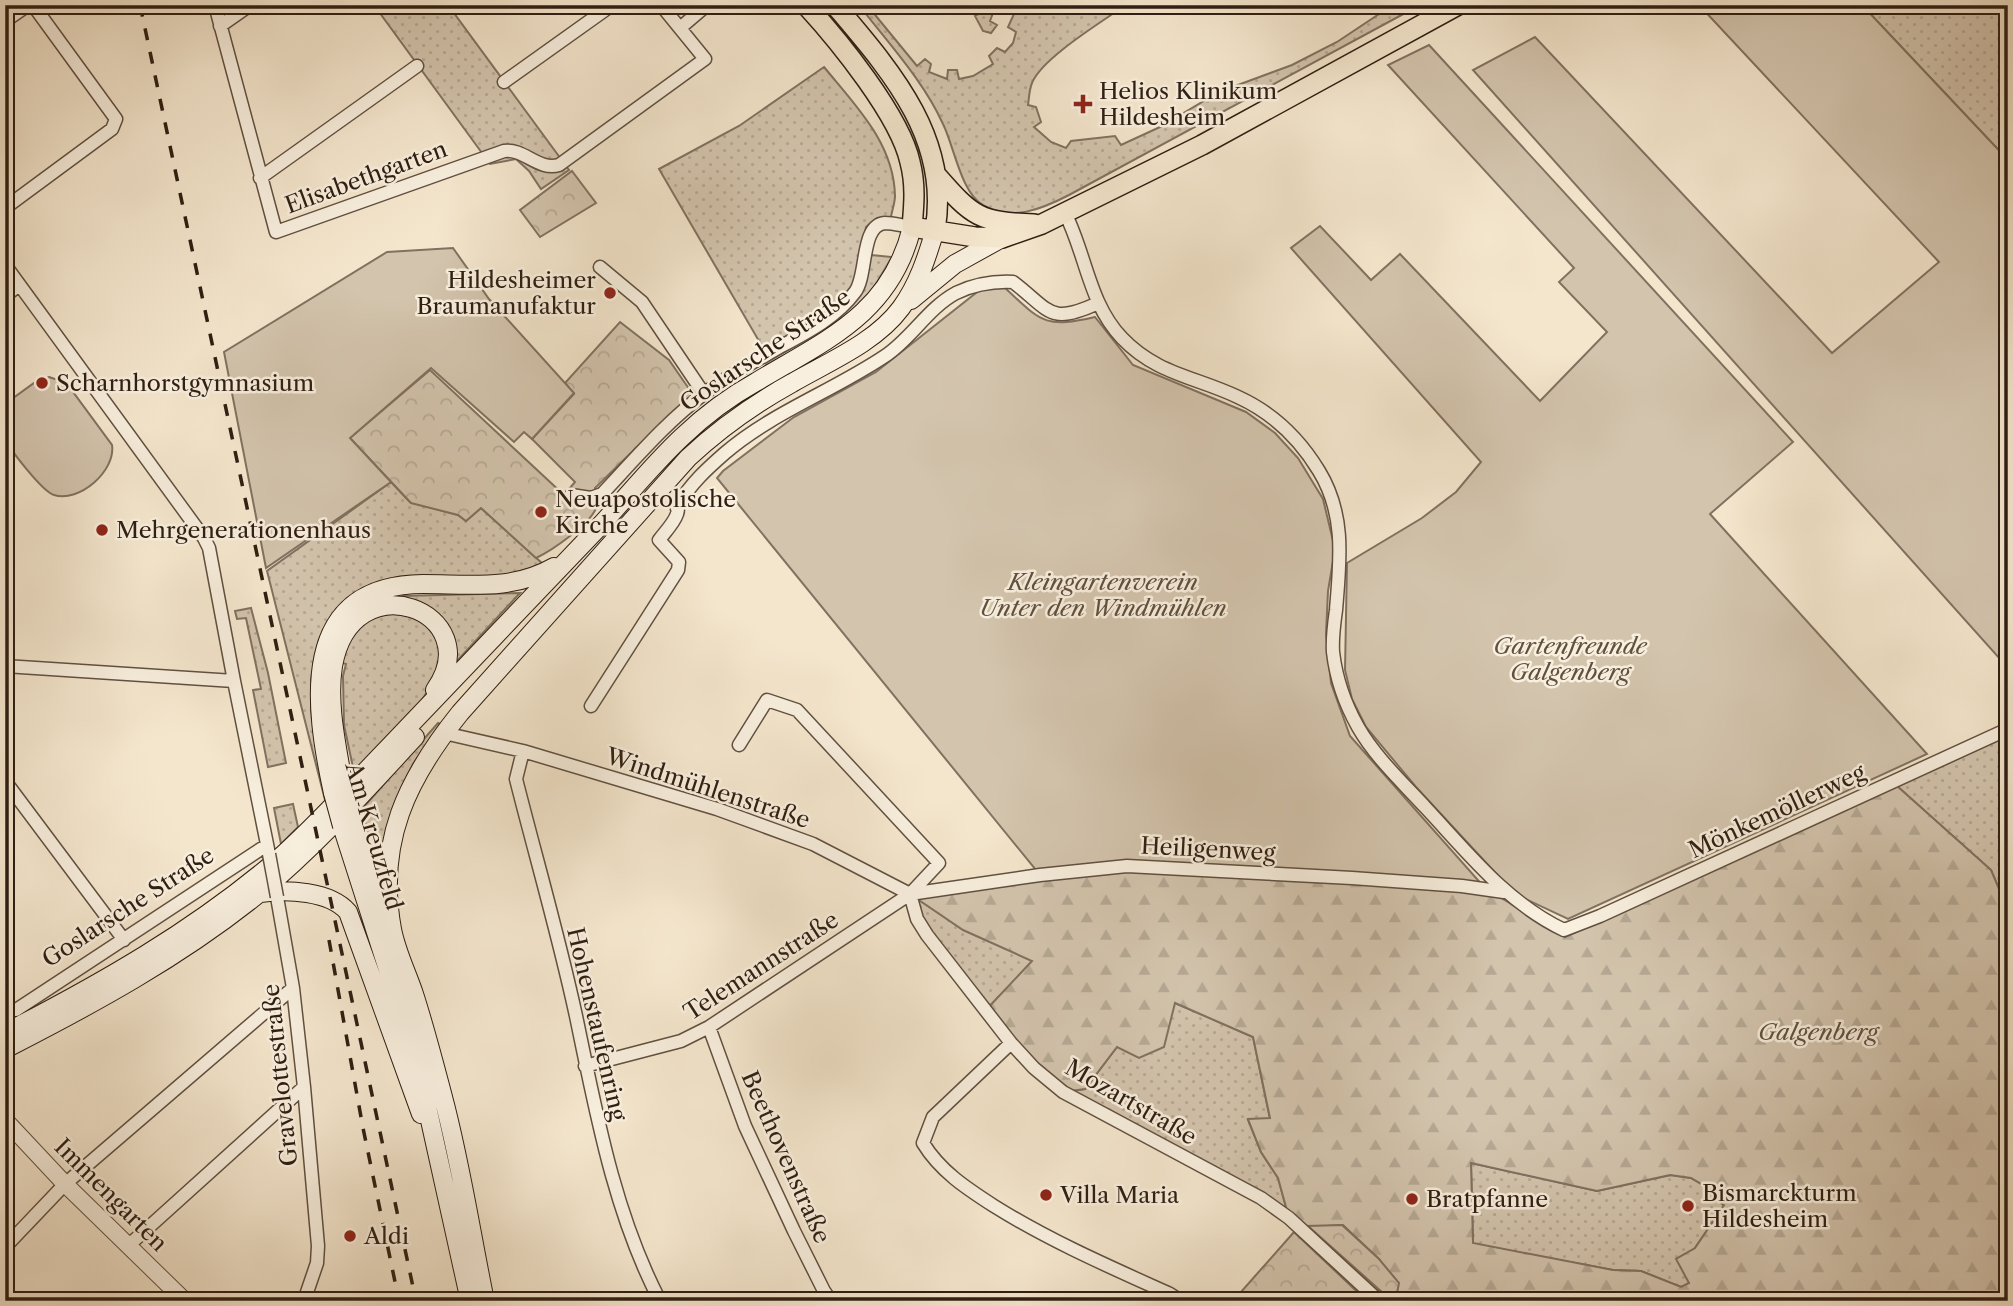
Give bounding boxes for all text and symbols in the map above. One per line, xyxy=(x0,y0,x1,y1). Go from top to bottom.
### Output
place label: Helios Klinikum Hildesheim xyxy=(1099,77,1277,131)
marker: Helios Klinikum Hildesheim xyxy=(1073,94,1093,114)
street label: Elisabethgarten xyxy=(281,135,451,219)
place label: Hildesheimer Braumanufaktur xyxy=(417,266,596,320)
street label: Goslarsche Straße xyxy=(675,283,855,417)
marker: Hildesheimer Braumanufaktur xyxy=(602,285,618,301)
place label: Scharnhorstgymnasium xyxy=(56,369,314,397)
marker: Scharnhorstgymnasium xyxy=(34,375,50,391)
place label: Neuapostolische Kirche xyxy=(555,485,736,539)
marker: Neuapostolische Kirche xyxy=(533,504,549,520)
place label: Mehrgenerationenhaus xyxy=(116,516,371,544)
marker: Mehrgenerationenhaus xyxy=(94,522,110,538)
park label: Kleingartenverein Unter den Windmühlen xyxy=(979,568,1227,622)
park label: Gartenfreunde Galgenberg xyxy=(1493,632,1648,686)
street label: Windmühlenstraße xyxy=(601,741,814,834)
street label: Mönkemöllerweg xyxy=(1684,757,1871,864)
street label: Am Kreuzfeld xyxy=(339,758,408,913)
street label: Heiligenweg xyxy=(1140,831,1277,867)
street label: Goslarsche Straße xyxy=(37,841,219,973)
street label: Telemannstraße xyxy=(679,906,843,1026)
street label: Hohenstaufenring xyxy=(561,925,633,1124)
street label: Gravelottestraße xyxy=(257,983,303,1167)
park label: Galgenberg xyxy=(1758,1018,1880,1046)
street label: Mozartstraße xyxy=(1060,1053,1202,1151)
street label: Beethovenstraße xyxy=(735,1067,837,1247)
street label: Immengarten xyxy=(49,1133,173,1257)
place label: Bismarckturm Hildesheim xyxy=(1702,1179,1857,1233)
place label: Villa Maria xyxy=(1059,1181,1180,1209)
place label: Bratpfanne xyxy=(1426,1185,1548,1213)
marker: Villa Maria xyxy=(1038,1187,1054,1203)
marker: Bratpfanne xyxy=(1404,1191,1420,1207)
marker: Bismarckturm Hildesheim xyxy=(1680,1198,1696,1214)
place label: Aldi xyxy=(363,1222,409,1250)
marker: Aldi xyxy=(342,1228,358,1244)

